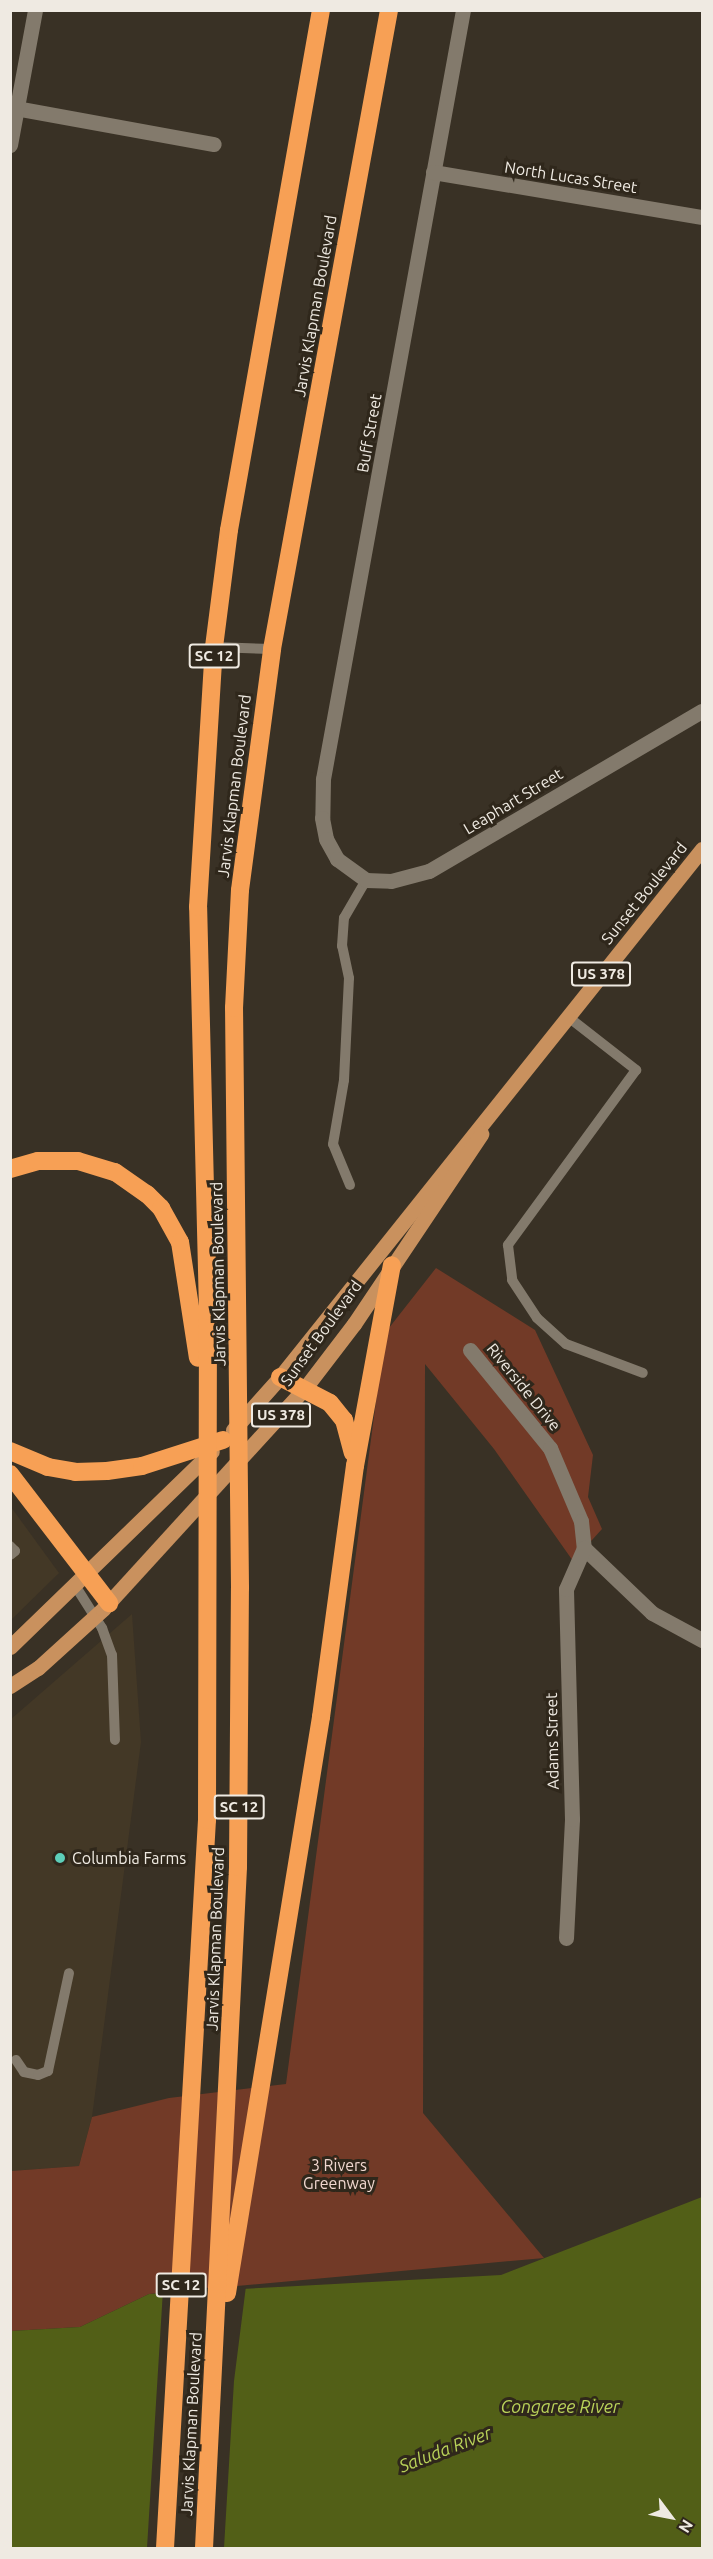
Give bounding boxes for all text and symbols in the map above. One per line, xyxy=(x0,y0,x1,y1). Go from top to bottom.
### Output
street label: North Lucas Street xyxy=(503,157,639,197)
street label: Jarvis Klapman Boulevard xyxy=(290,214,340,398)
street label: Buff Street xyxy=(353,392,385,474)
road number: SC 12 xyxy=(188,644,240,668)
street label: Jarvis Klapman Boulevard xyxy=(213,693,255,879)
street label: Leaphart Street xyxy=(460,764,566,838)
street label: Sunset Boulevard xyxy=(597,838,691,948)
road number: US 378 xyxy=(571,962,631,986)
street label: Jarvis Klapman Boulevard xyxy=(207,1182,229,1366)
street label: Sunset Boulevard xyxy=(276,1277,366,1389)
street label: Riverside Drive xyxy=(483,1339,565,1435)
road number: US 378 xyxy=(251,1403,311,1427)
street label: Adams Street xyxy=(542,1692,562,1790)
road number: SC 12 xyxy=(214,1795,264,1819)
street label: Jarvis Klapman Boulevard xyxy=(202,1847,228,2031)
place label: Columbia Farms xyxy=(72,1848,186,1868)
marker: Columbia Farms xyxy=(53,1851,67,1865)
park label: 3 Rivers Greenway xyxy=(303,2155,375,2193)
road number: SC 12 xyxy=(156,2273,207,2297)
street label: Jarvis Klapman Boulevard xyxy=(177,2331,205,2517)
water label: Congaree River xyxy=(500,2395,620,2417)
water label: Saluda River xyxy=(396,2421,494,2477)
north arrow xyxy=(641,2487,701,2547)
text: N xyxy=(675,2517,697,2536)

